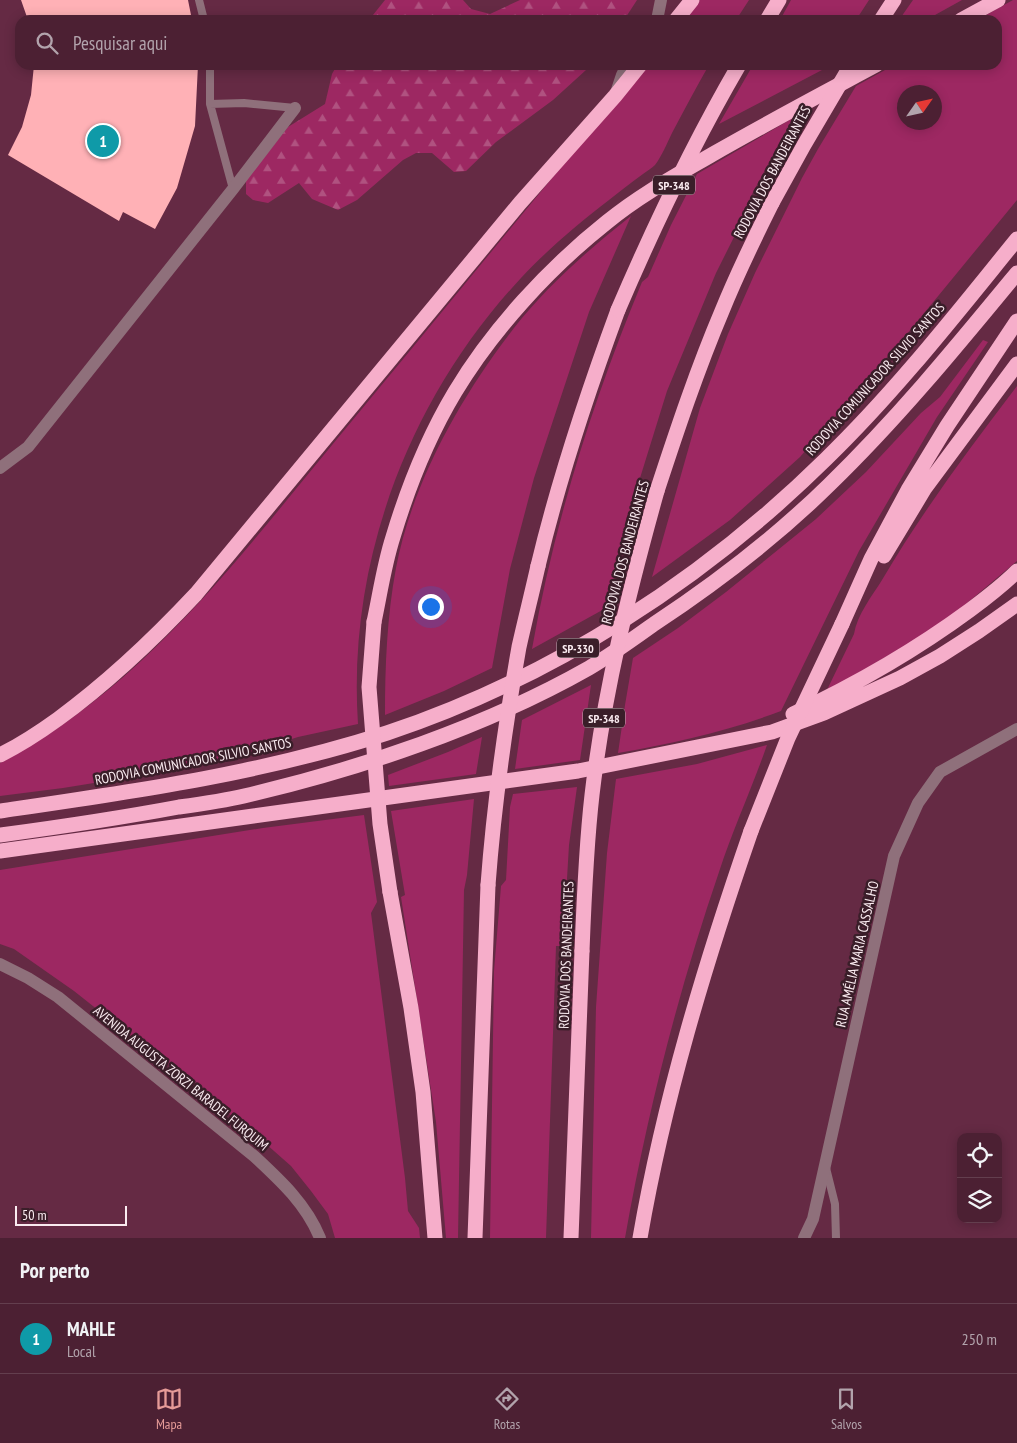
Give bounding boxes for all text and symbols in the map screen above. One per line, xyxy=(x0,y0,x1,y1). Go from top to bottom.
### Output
search box xyxy=(15,15,1002,70)
icon: search xyxy=(33,29,61,57)
text: Pesquisar aqui xyxy=(73,31,167,55)
north arrow xyxy=(897,85,942,130)
street label: RODOVIA DOS BANDEIRANTES xyxy=(729,103,815,241)
pin: 1 xyxy=(87,122,119,160)
road number: SP-348 xyxy=(653,176,695,194)
street label: RODOVIA COMUNICADOR SILVIO SANTOS xyxy=(802,299,948,459)
street label: RODOVIA DOS BANDEIRANTES xyxy=(597,478,653,626)
your location xyxy=(418,594,444,620)
road number: SP-330 xyxy=(557,638,599,658)
road number: SP-348 xyxy=(583,708,625,728)
street label: RODOVIA COMUNICADOR SILVIO SANTOS xyxy=(93,733,293,789)
street label: RUA AMÉLIA MARIA CASSALHO xyxy=(831,879,883,1029)
street label: RODOVIA DOS BANDEIRANTES xyxy=(554,881,578,1029)
street label: AVENIDA AUGUSTA ZORZI BARADEL FURQUIM xyxy=(90,1002,272,1154)
map controls xyxy=(957,1133,1002,1223)
button: locate xyxy=(957,1133,1002,1178)
button: layers xyxy=(957,1178,1002,1223)
scale bar xyxy=(15,1203,128,1226)
text: 50 m xyxy=(22,1206,47,1224)
text: Por perto xyxy=(20,1257,90,1284)
text: MAHLE xyxy=(67,1317,116,1341)
text: 1 xyxy=(32,1329,40,1349)
text: 250 m xyxy=(962,1329,997,1349)
text: Local xyxy=(67,1341,96,1361)
tab: Mapa xyxy=(155,1385,183,1433)
tab: Rotas xyxy=(493,1385,521,1433)
tab: Salvos xyxy=(831,1385,862,1433)

